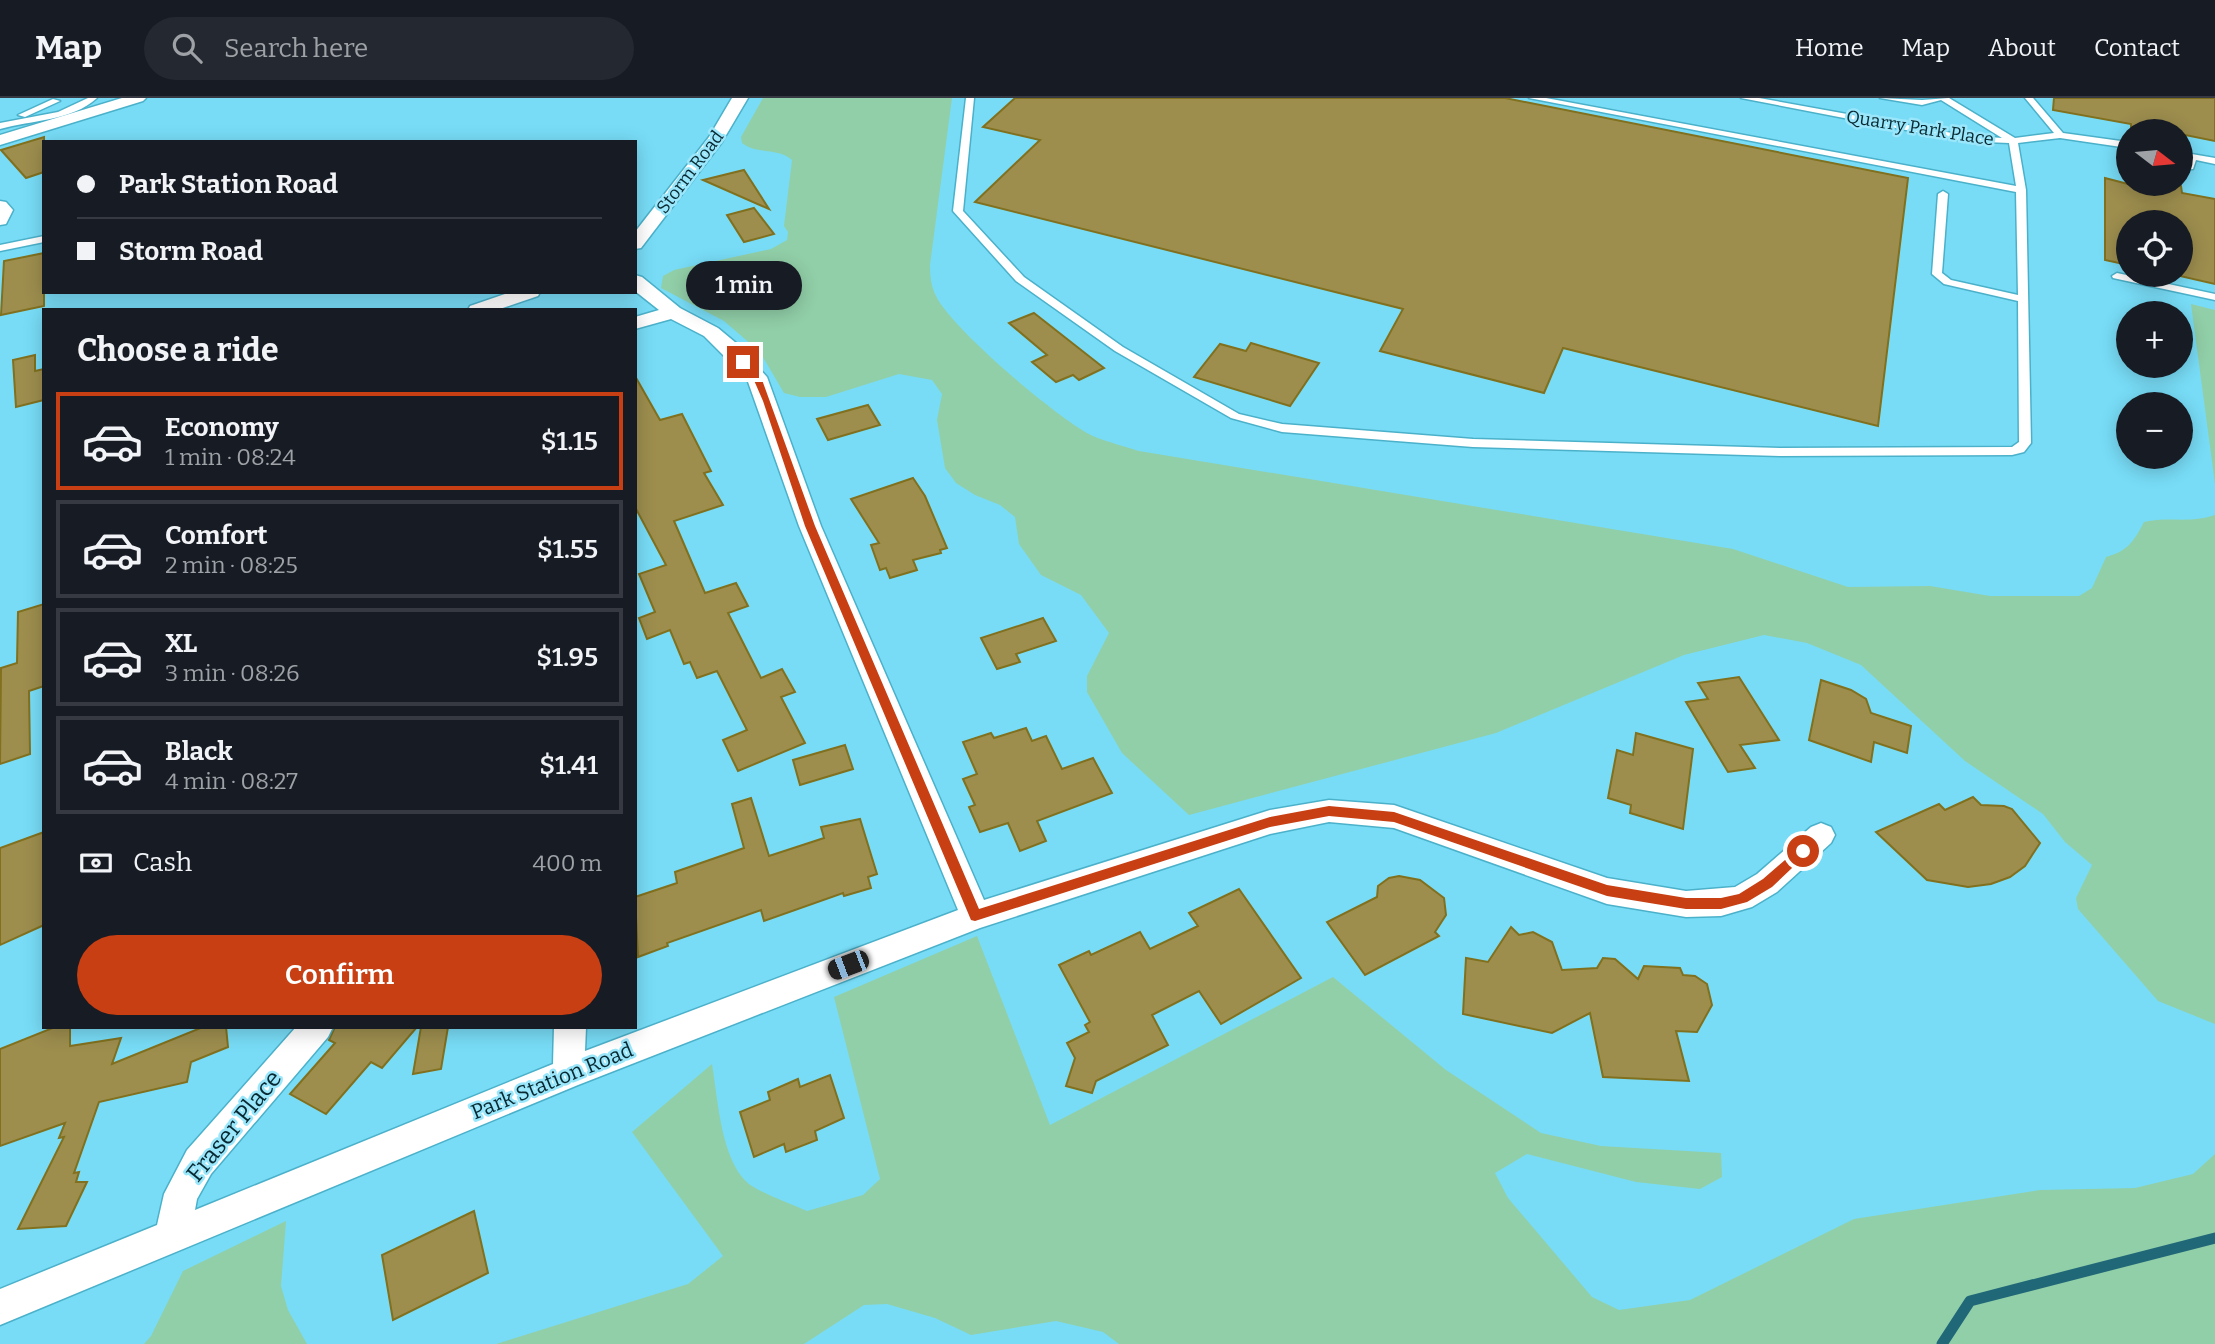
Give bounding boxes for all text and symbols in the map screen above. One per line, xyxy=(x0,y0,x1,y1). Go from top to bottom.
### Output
search box xyxy=(144,17,634,80)
text: Map xyxy=(35,28,102,68)
icon: search xyxy=(168,29,206,67)
text: Search here xyxy=(224,33,368,64)
text: Home xyxy=(1795,34,1864,62)
text: Map xyxy=(1902,34,1950,62)
text: About xyxy=(1988,34,2056,62)
text: Contact xyxy=(2094,34,2180,62)
street label: Quarry Park Place xyxy=(1845,105,1995,151)
north arrow xyxy=(2116,119,2193,196)
map controls xyxy=(2116,119,2193,469)
street label: Storm Road xyxy=(652,126,728,218)
text: Park Station Road xyxy=(119,169,338,200)
button: locate xyxy=(2116,210,2193,287)
text: Storm Road xyxy=(119,236,263,267)
callout: 1 min xyxy=(685,260,801,310)
text: 1 min xyxy=(715,271,773,299)
button: + xyxy=(2116,301,2193,378)
text: Choose a ride xyxy=(77,331,278,369)
route end xyxy=(727,346,759,378)
button: − xyxy=(2116,392,2193,469)
icon: car xyxy=(81,410,144,473)
text: Economy xyxy=(165,412,279,443)
text: $1.15 xyxy=(541,426,598,457)
text: 1 min · 08:24 xyxy=(165,443,296,471)
icon: car xyxy=(81,518,144,581)
text: Comfort xyxy=(165,520,268,551)
text: $1.55 xyxy=(537,534,598,565)
text: 2 min · 08:25 xyxy=(165,551,298,579)
icon: car xyxy=(81,626,144,689)
text: XL xyxy=(165,628,197,659)
text: $1.95 xyxy=(536,642,598,673)
text: 3 min · 08:26 xyxy=(165,659,300,687)
icon: car xyxy=(81,734,144,797)
text: Black xyxy=(165,736,233,767)
text: $1.41 xyxy=(539,750,598,781)
text: 4 min · 08:27 xyxy=(165,767,298,795)
route start xyxy=(1787,835,1819,867)
icon: cash xyxy=(77,844,115,882)
text: Cash xyxy=(133,847,192,878)
text: 400 m xyxy=(533,849,602,877)
button: Confirm xyxy=(77,935,602,1015)
car xyxy=(825,948,872,982)
street label: Park Station Road xyxy=(467,1037,637,1125)
street label: Fraser Place xyxy=(181,1065,287,1187)

